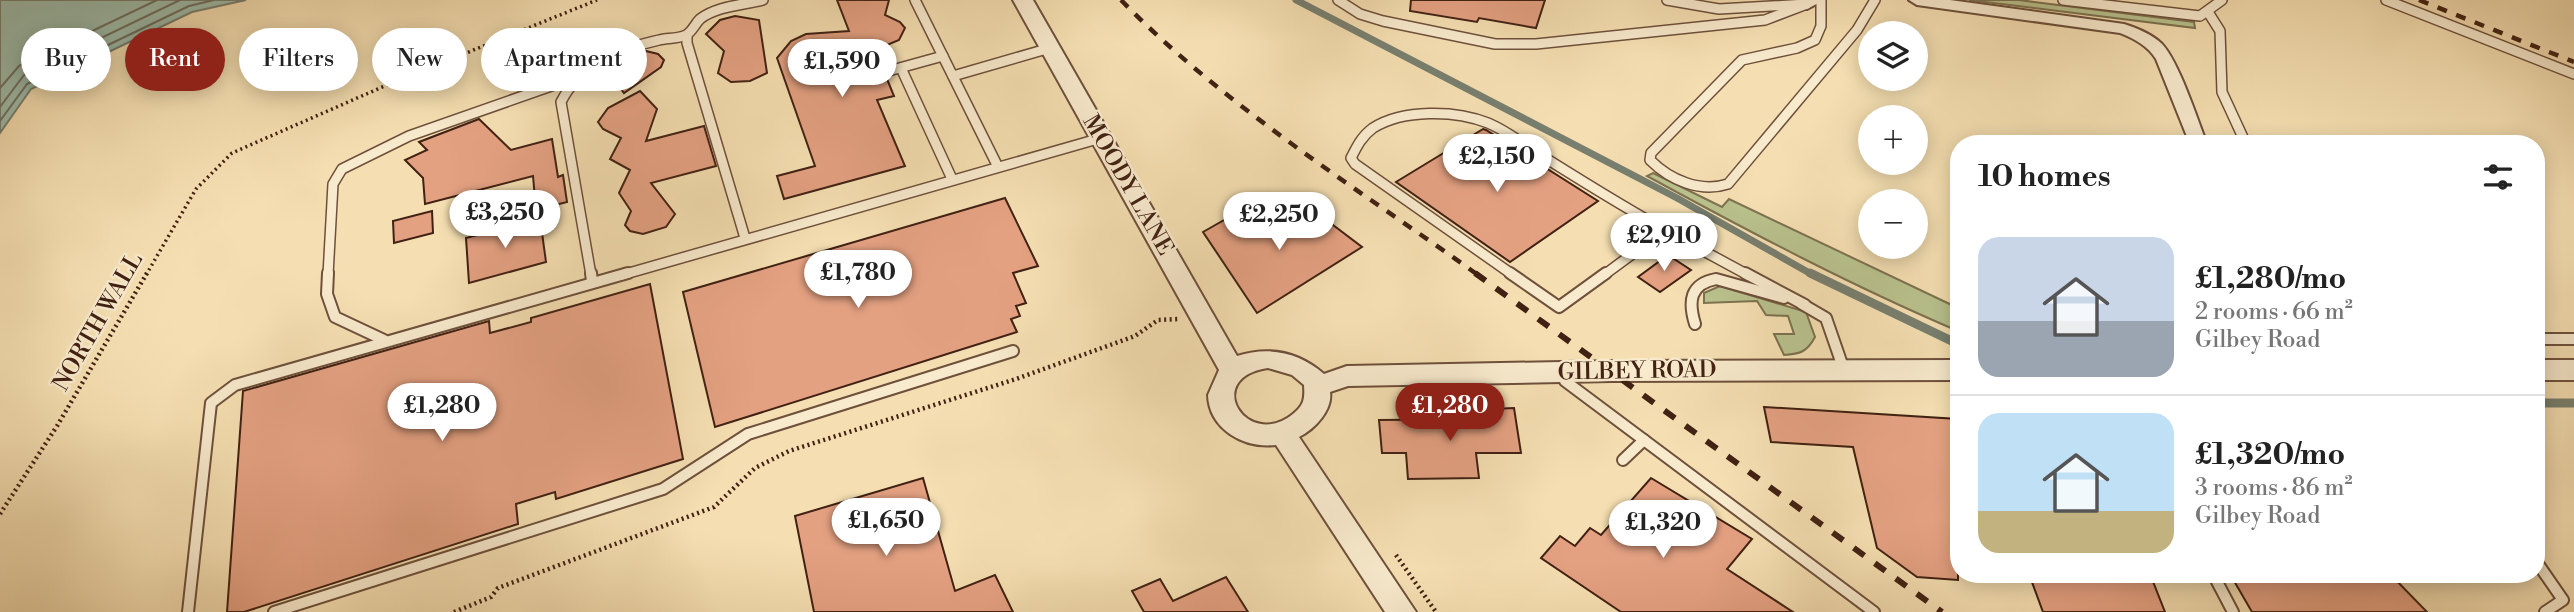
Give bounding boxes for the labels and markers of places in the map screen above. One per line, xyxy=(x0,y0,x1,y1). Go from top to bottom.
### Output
pin: £1,590 xyxy=(785,40,899,99)
pin: £2,150 xyxy=(1440,134,1554,194)
pin: £3,250 xyxy=(448,190,562,250)
pin: £2,250 xyxy=(1222,192,1336,252)
pin: £2,910 xyxy=(1607,214,1721,273)
pin: £1,780 xyxy=(801,250,915,310)
pin: £1,280 xyxy=(385,384,499,443)
pin: £1,280 xyxy=(1393,384,1507,443)
pin: £1,650 xyxy=(829,498,943,558)
pin: £1,320 xyxy=(1606,500,1720,560)

